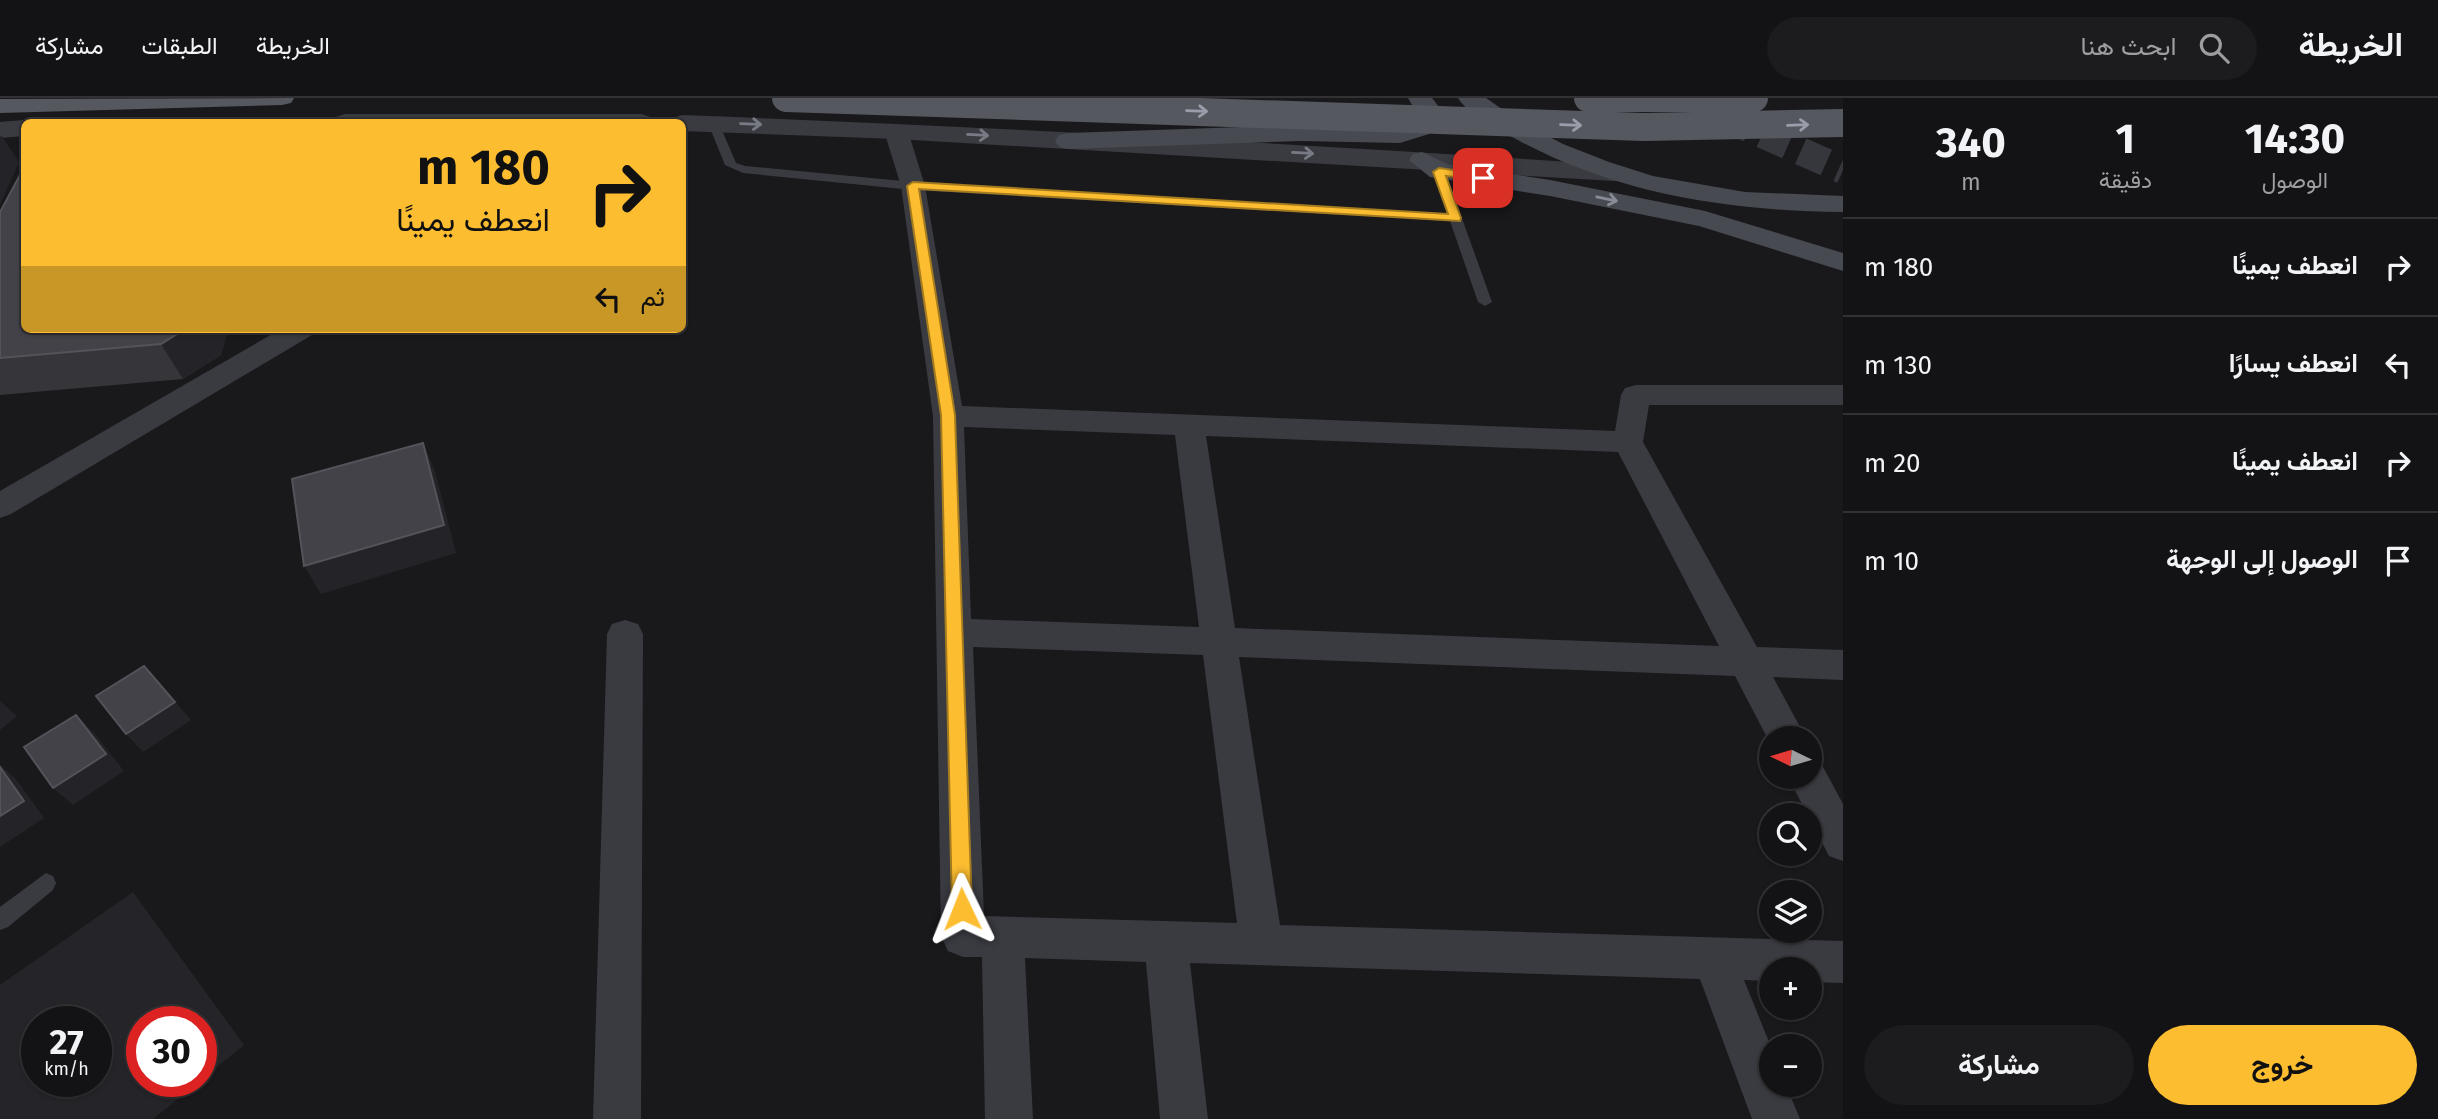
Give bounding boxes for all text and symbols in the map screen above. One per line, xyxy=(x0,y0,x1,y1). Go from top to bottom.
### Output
search box xyxy=(1767,17,2257,80)
text: الخريطة xyxy=(2299,25,2403,65)
icon: search xyxy=(2195,29,2233,67)
text: ابحث هنا xyxy=(2080,31,2177,62)
text: مشاركة xyxy=(35,32,103,60)
text: الطبقات xyxy=(141,32,218,60)
text: الخريطة xyxy=(256,32,330,60)
one-way arrow xyxy=(1185,105,1208,118)
text: 1 xyxy=(2116,114,2135,164)
text: 14:30 xyxy=(2245,114,2345,164)
one-way arrow xyxy=(739,118,762,131)
one-way arrow xyxy=(1559,118,1582,132)
text: 340 xyxy=(1936,118,2006,168)
one-way arrow xyxy=(1787,119,1810,132)
one-way arrow xyxy=(966,129,989,142)
text: 180 m xyxy=(417,138,550,197)
icon: right xyxy=(574,147,665,238)
one-way arrow xyxy=(1291,147,1314,160)
pin xyxy=(1453,148,1513,208)
icon: arrive xyxy=(1464,159,1502,197)
text: دقيقة xyxy=(2099,166,2152,194)
text: الوصول xyxy=(2262,166,2328,194)
text: m xyxy=(1961,168,1981,196)
one-way arrow xyxy=(1595,193,1618,207)
text: انعطف يمينًا xyxy=(396,201,550,239)
icon: right xyxy=(2379,248,2417,286)
text: انعطف يمينًا xyxy=(2232,250,2358,281)
text: 180 m xyxy=(1864,252,1933,283)
icon: left xyxy=(589,280,627,318)
text: ثم xyxy=(641,282,665,313)
icon: left xyxy=(2379,346,2417,384)
text: انعطف يسارًا xyxy=(2229,348,2358,379)
text: 130 m xyxy=(1864,350,1932,381)
icon: right xyxy=(2379,444,2417,482)
text: انعطف يمينًا xyxy=(2232,446,2358,477)
text: 20 m xyxy=(1864,448,1921,479)
icon: arrive xyxy=(2379,542,2417,580)
text: الوصول إلى الوجهة xyxy=(2166,544,2358,575)
text: 10 m xyxy=(1864,546,1919,577)
north arrow xyxy=(1759,726,1822,789)
map controls xyxy=(1759,726,1822,1097)
button: search xyxy=(1759,803,1822,866)
position arrow xyxy=(925,872,999,946)
button: layers xyxy=(1759,880,1822,943)
button: + xyxy=(1759,957,1822,1020)
speed limit sign: 30 xyxy=(126,1006,217,1097)
text: 27 xyxy=(49,1021,84,1063)
button: مشاركة xyxy=(1864,1025,2134,1105)
button: خروج xyxy=(2148,1025,2417,1105)
button: − xyxy=(1759,1034,1822,1097)
text: km/h xyxy=(44,1058,89,1080)

